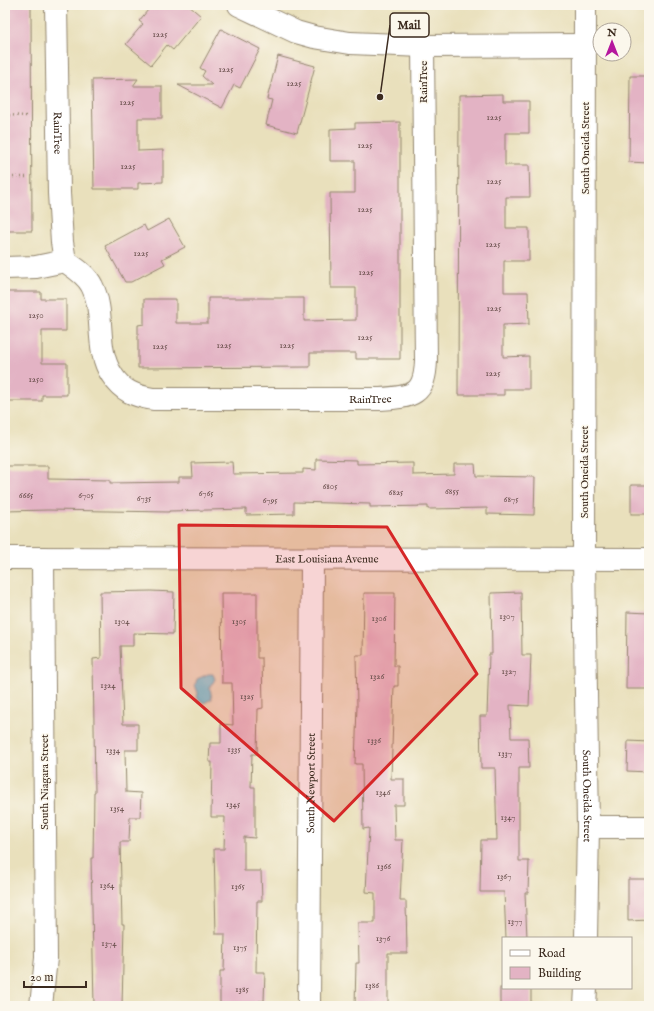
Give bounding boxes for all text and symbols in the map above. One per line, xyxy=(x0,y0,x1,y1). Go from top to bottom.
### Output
callout: Mail xyxy=(390,13,429,37)
text: Mail xyxy=(398,18,421,33)
north arrow xyxy=(592,22,632,62)
text: N xyxy=(606,26,617,40)
house number: 1225 xyxy=(152,29,168,40)
street label: RainTree xyxy=(417,61,431,103)
house number: 1225 xyxy=(218,64,234,75)
house number: 1225 xyxy=(286,78,302,89)
house number: 1225 xyxy=(119,97,135,108)
street label: South Oneida Street xyxy=(579,102,593,194)
street label: RainTree xyxy=(50,112,64,154)
house number: 1225 xyxy=(486,112,502,123)
house number: 1225 xyxy=(357,140,373,151)
house number: 1225 xyxy=(120,161,136,172)
house number: 1225 xyxy=(486,176,502,187)
house number: 1225 xyxy=(357,204,373,215)
house number: 1225 xyxy=(485,239,501,250)
house number: 1225 xyxy=(133,248,149,259)
house number: 1225 xyxy=(358,267,374,278)
house number: 1225 xyxy=(486,303,502,314)
house number: 1250 xyxy=(28,310,44,321)
house number: 1225 xyxy=(357,332,373,343)
house number: 1225 xyxy=(216,340,232,351)
house number: 1225 xyxy=(279,340,295,351)
house number: 1225 xyxy=(152,341,168,352)
house number: 1225 xyxy=(485,368,501,379)
house number: 1250 xyxy=(28,374,44,385)
street label: RainTree xyxy=(349,392,392,407)
street label: South Oneida Street xyxy=(578,426,592,518)
house number: 6805 xyxy=(322,481,338,492)
house number: 6855 xyxy=(445,486,460,497)
house number: 6825 xyxy=(389,487,404,498)
house number: 6765 xyxy=(198,488,214,499)
house number: 6665 xyxy=(19,490,34,501)
house number: 6705 xyxy=(78,490,95,501)
house number: 6735 xyxy=(137,493,152,504)
house number: 6875 xyxy=(504,494,519,505)
house number: 6795 xyxy=(262,495,278,506)
street label: East Louisiana Avenue xyxy=(275,552,379,567)
house number: 1307 xyxy=(499,611,515,622)
house number: 1306 xyxy=(372,613,387,624)
house number: 1304 xyxy=(114,616,130,627)
house number: 1305 xyxy=(232,616,247,627)
house number: 1327 xyxy=(501,666,517,677)
house number: 1326 xyxy=(370,671,385,682)
house number: 1324 xyxy=(100,680,116,691)
house number: 1325 xyxy=(240,691,255,702)
street label: South Newport Street xyxy=(304,733,319,833)
street label: South Niagara Street xyxy=(38,734,52,830)
house number: 1336 xyxy=(367,735,381,746)
house number: 1335 xyxy=(227,744,241,755)
house number: 1334 xyxy=(106,745,121,756)
house number: 1337 xyxy=(498,748,512,759)
street label: South Oneida Street xyxy=(579,750,594,843)
house number: 1346 xyxy=(376,787,391,798)
house number: 1345 xyxy=(226,799,241,810)
house number: 1354 xyxy=(110,803,125,814)
house number: 1347 xyxy=(500,812,516,823)
house number: 1366 xyxy=(377,861,391,872)
house number: 1367 xyxy=(497,871,511,882)
house number: 1364 xyxy=(100,880,115,891)
house number: 1365 xyxy=(231,881,246,892)
house number: 1377 xyxy=(507,916,523,927)
house number: 1376 xyxy=(376,933,391,944)
legend xyxy=(502,937,632,989)
house number: 1374 xyxy=(101,938,117,949)
house number: 1375 xyxy=(233,942,248,953)
text: Road xyxy=(538,946,566,961)
scale bar xyxy=(24,963,86,989)
text: Building xyxy=(538,966,582,981)
text: 20 m xyxy=(30,970,53,985)
house number: 1386 xyxy=(365,980,379,991)
house number: 1385 xyxy=(235,984,249,995)

